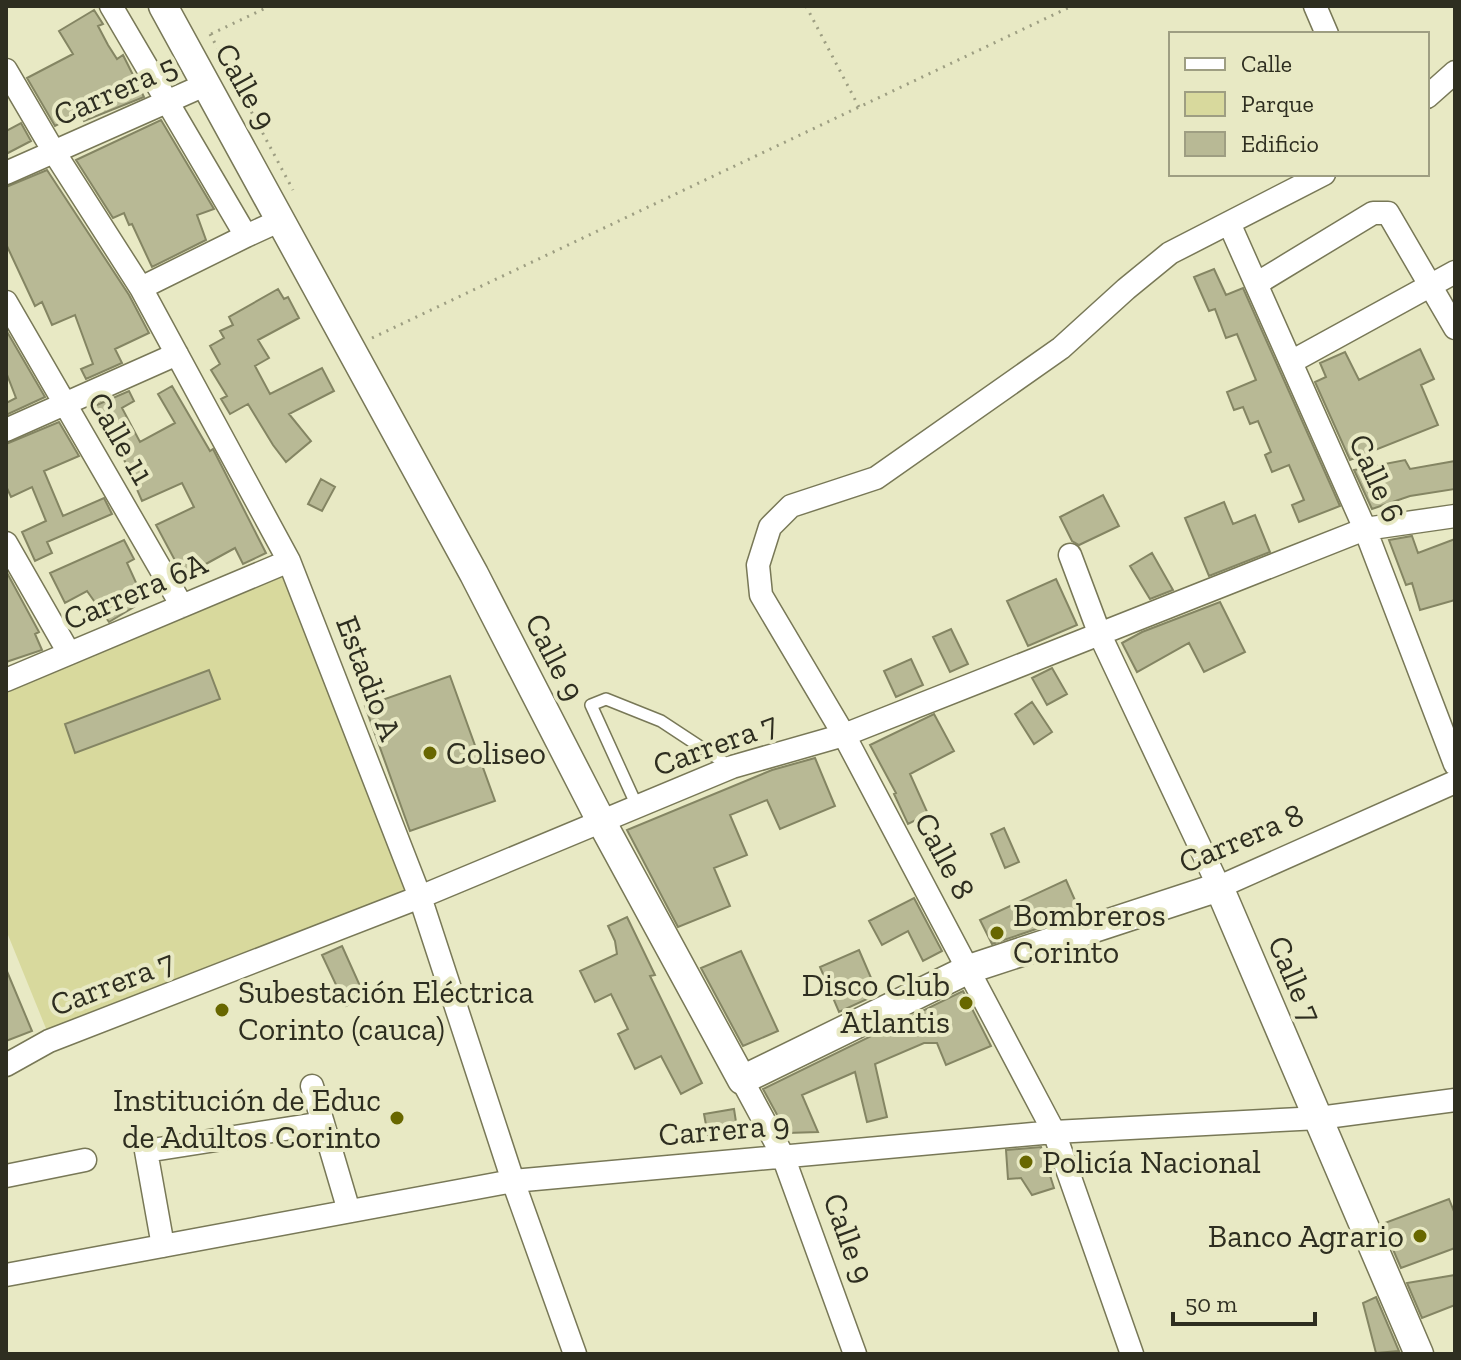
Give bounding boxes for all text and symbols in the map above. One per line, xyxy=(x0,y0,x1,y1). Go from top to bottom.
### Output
legend xyxy=(1169,32,1429,176)
street label: Calle 9 xyxy=(207,36,285,136)
street label: Carrera 5 xyxy=(48,46,182,134)
text: Calle xyxy=(1241,49,1292,78)
text: Parque xyxy=(1241,89,1314,118)
text: Edificio xyxy=(1241,129,1319,158)
street label: Calle 11 xyxy=(80,385,162,491)
street label: Calle 6 xyxy=(1341,428,1413,528)
street label: Carrera 6A xyxy=(58,544,213,638)
street label: Calle 9 xyxy=(517,607,593,707)
street label: Estadio A xyxy=(328,610,410,746)
street label: Carrera 7 xyxy=(648,704,782,784)
place label: Coliseo xyxy=(446,734,546,772)
marker: Coliseo xyxy=(421,744,439,762)
street label: Carrera 8 xyxy=(1173,795,1309,881)
street label: Calle 8 xyxy=(906,806,984,906)
place label: Bombreros Corinto xyxy=(1013,896,1166,971)
marker: Bombreros Corinto xyxy=(988,924,1006,942)
street label: Calle 7 xyxy=(1260,930,1330,1028)
street label: Carrera 7 xyxy=(45,942,179,1024)
place label: Disco Club Atlantis xyxy=(802,966,950,1041)
place label: Subestación Eléctrica Corinto (cauca) xyxy=(238,973,534,1048)
marker: Disco Club Atlantis xyxy=(957,994,975,1012)
marker: Subestación Eléctrica Corinto (cauca) xyxy=(213,1001,231,1019)
place label: Institución de Educ de Adultos Corinto xyxy=(113,1081,381,1156)
street label: Carrera 9 xyxy=(657,1104,791,1154)
marker: Institución de Educ de Adultos Corinto xyxy=(388,1109,406,1127)
place label: Policía Nacional xyxy=(1042,1143,1261,1181)
marker: Policía Nacional xyxy=(1017,1153,1035,1171)
street label: Calle 9 xyxy=(815,1188,883,1288)
place label: Banco Agrario xyxy=(1208,1217,1404,1255)
marker: Banco Agrario xyxy=(1411,1227,1429,1245)
scale bar xyxy=(1173,1276,1315,1326)
text: 50 m xyxy=(1185,1289,1238,1318)

